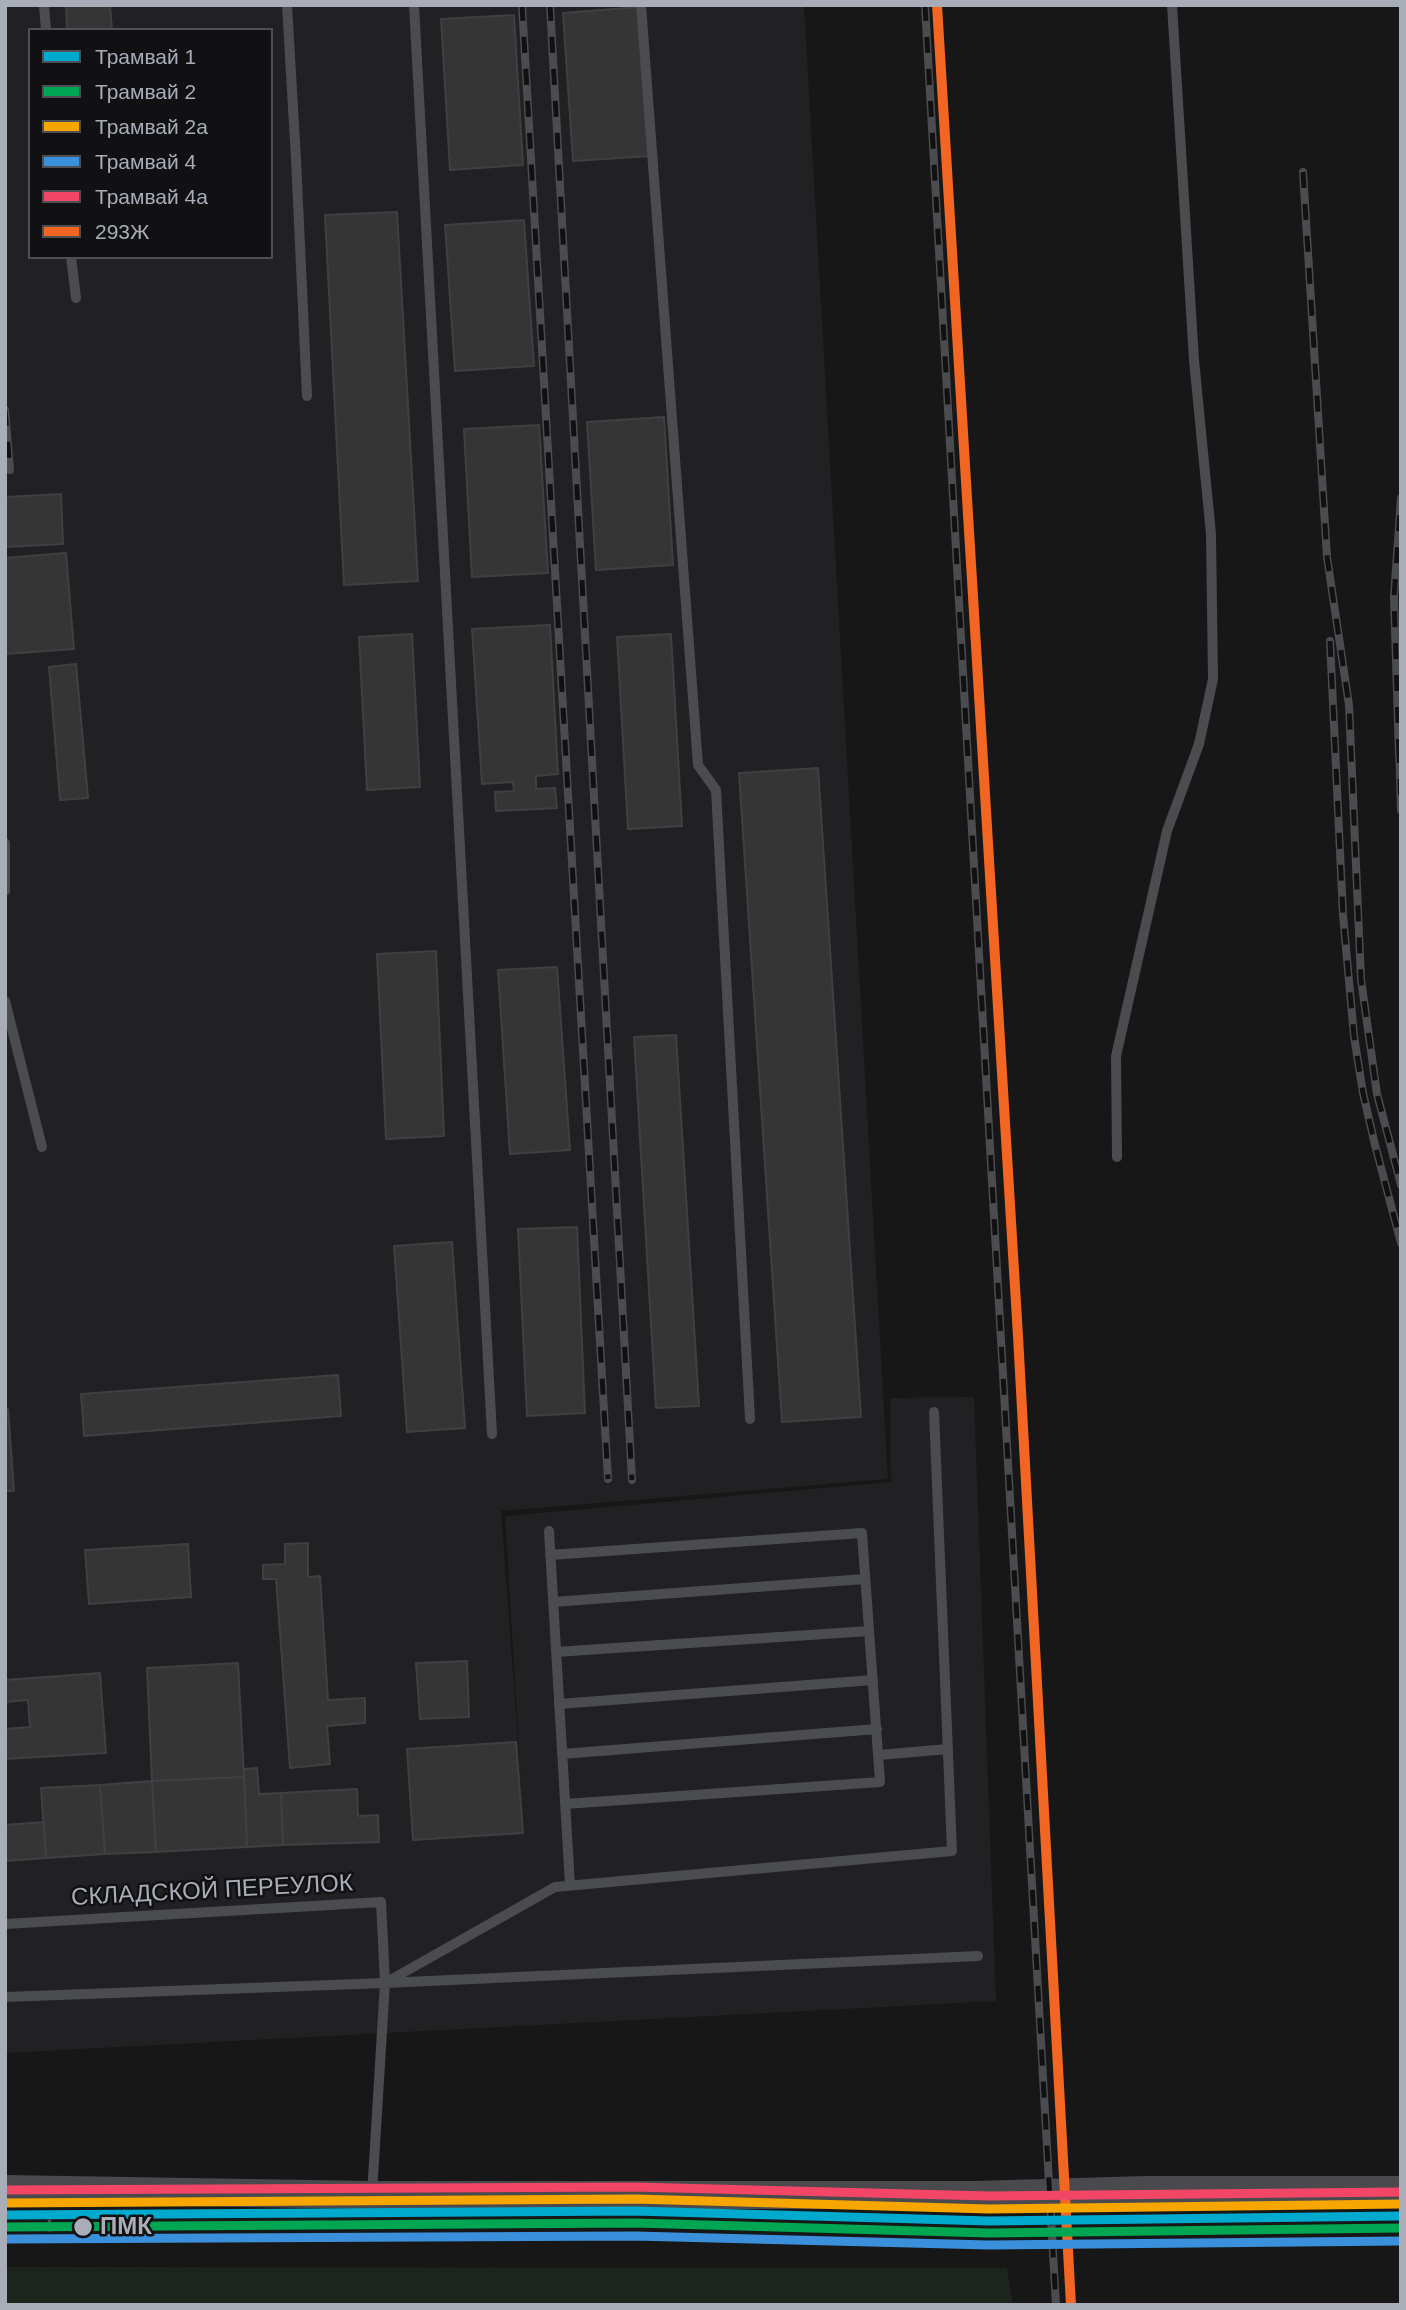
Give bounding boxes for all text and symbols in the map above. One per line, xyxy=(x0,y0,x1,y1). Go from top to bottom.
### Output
legend xyxy=(28,28,273,259)
text: Трамвай 1 xyxy=(95,45,196,68)
text: Трамвай 2 xyxy=(95,80,196,103)
text: Трамвай 2а xyxy=(95,115,208,138)
text: Трамвай 4 xyxy=(95,150,196,173)
text: Трамвай 4а xyxy=(95,185,208,208)
text: 293Ж xyxy=(95,220,149,243)
street label: СКЛАДСКОЙ ПЕРЕУЛОК xyxy=(71,1869,353,1913)
place label: ПМК xyxy=(100,2213,152,2241)
marker: ПМК xyxy=(72,2216,94,2238)

